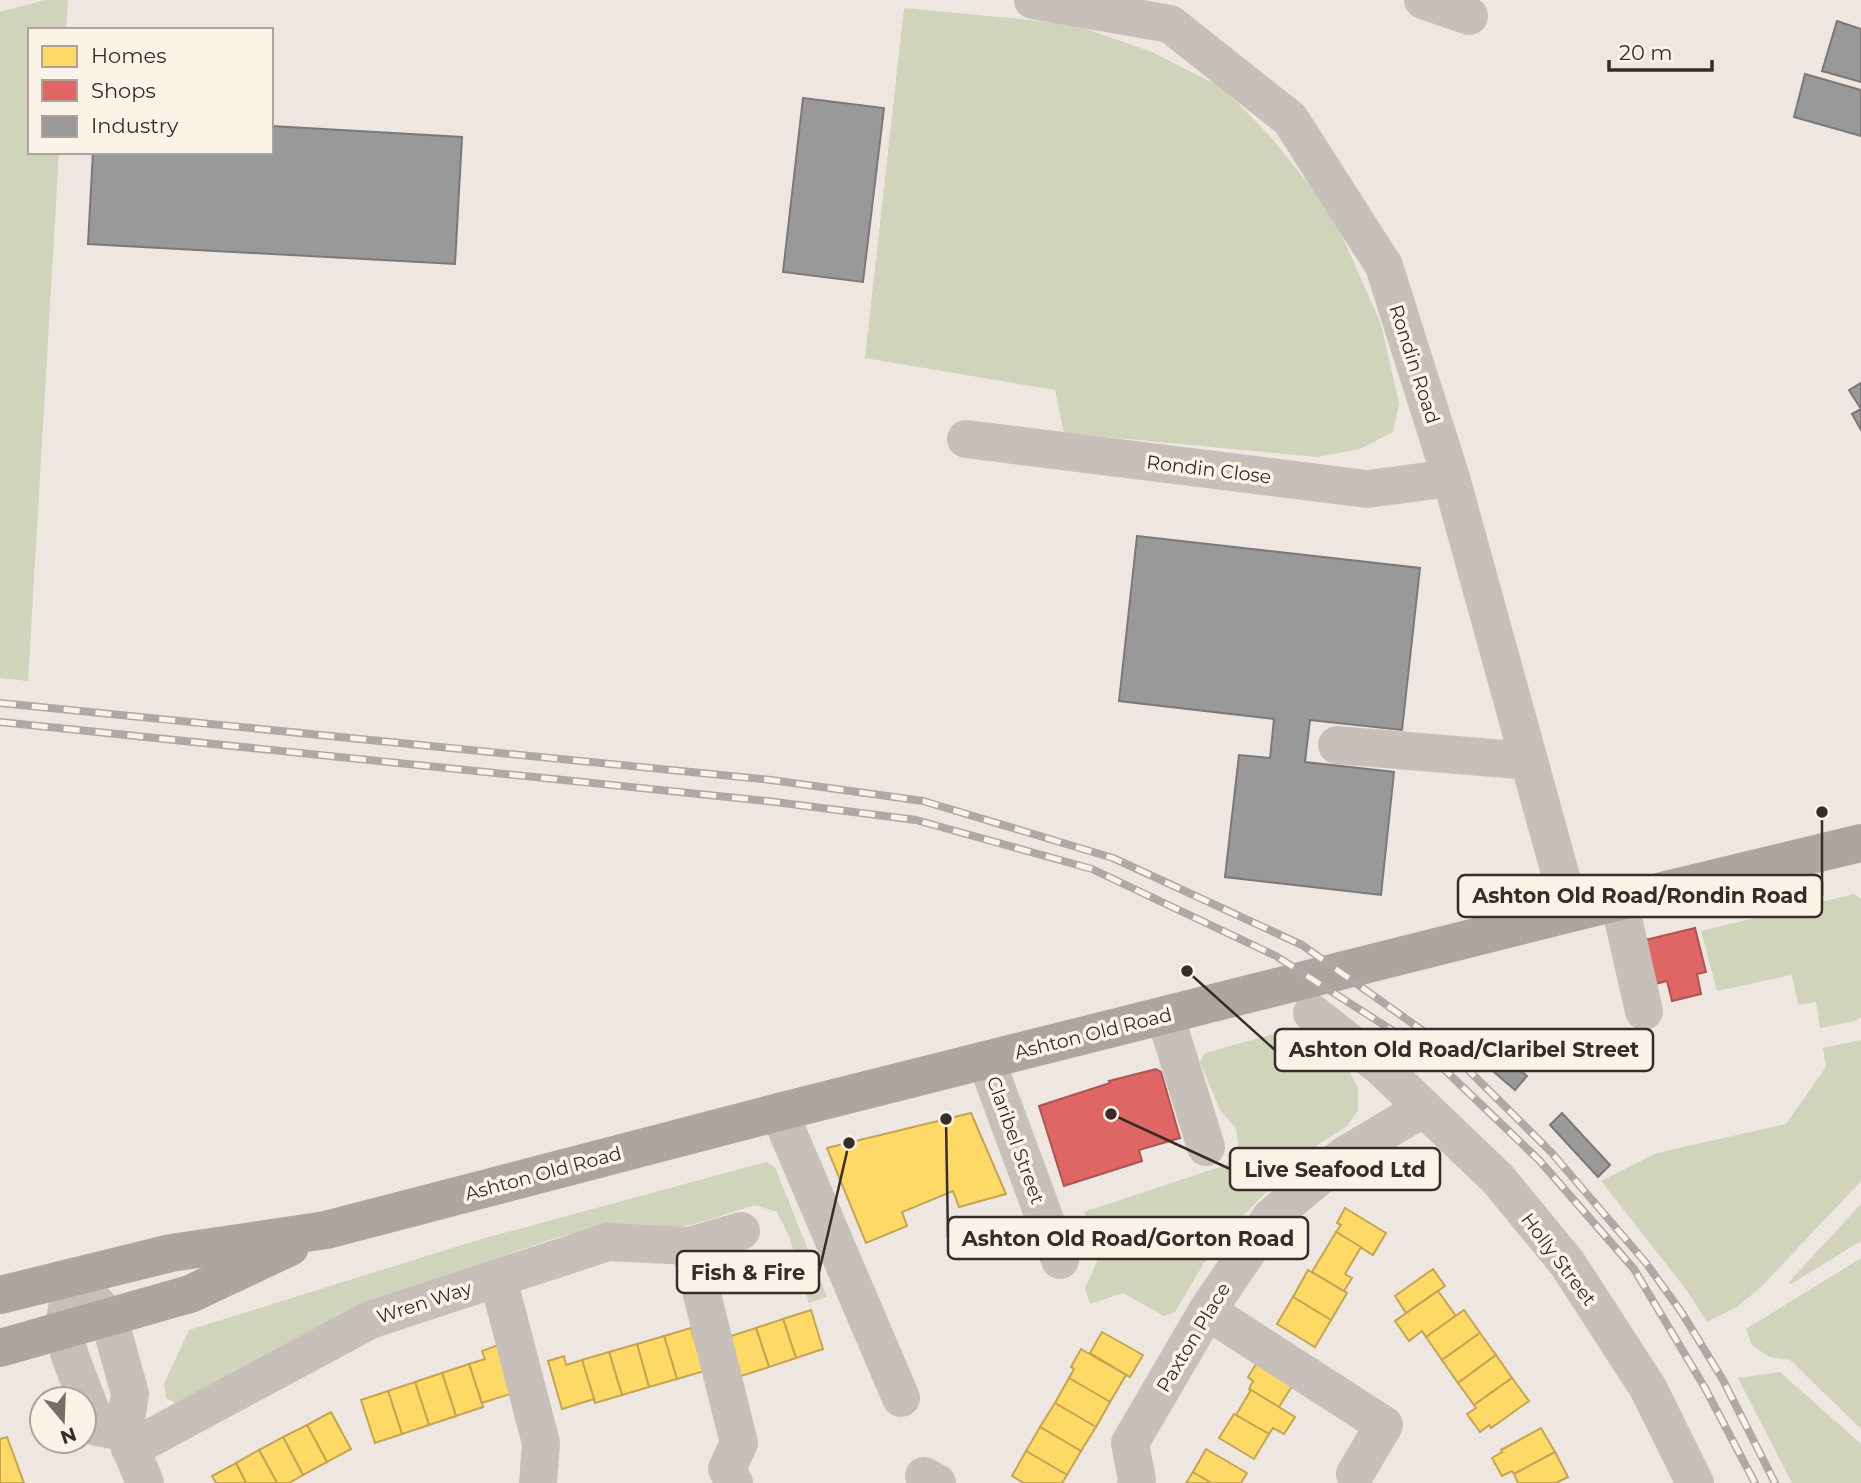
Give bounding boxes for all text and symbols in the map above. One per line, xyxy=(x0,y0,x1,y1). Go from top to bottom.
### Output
legend xyxy=(28,28,273,154)
scale bar xyxy=(1609,28,1712,72)
text: 20 m xyxy=(1619,40,1673,65)
text: Homes xyxy=(91,43,166,68)
text: Shops xyxy=(91,78,156,103)
text: Industry xyxy=(91,113,179,138)
street label: Rondin Road xyxy=(1384,302,1445,427)
street label: Rondin Close xyxy=(1145,450,1273,489)
callout: Ashton Old Road/Rondin Road xyxy=(1458,875,1822,917)
text: Ashton Old Road/Rondin Road xyxy=(1471,883,1808,908)
street label: Ashton Old Road xyxy=(1012,1003,1174,1064)
callout: Ashton Old Road/Claribel Street xyxy=(1275,1029,1653,1071)
text: Ashton Old Road/Claribel Street xyxy=(1288,1037,1639,1062)
street label: Claribel Street xyxy=(982,1073,1049,1207)
street label: Ashton Old Road xyxy=(462,1141,624,1205)
callout: Live Seafood Ltd xyxy=(1230,1148,1440,1190)
text: Live Seafood Ltd xyxy=(1244,1157,1426,1182)
street label: Holly Street xyxy=(1516,1208,1601,1310)
callout: Ashton Old Road/Gorton Road xyxy=(948,1217,1308,1259)
text: Ashton Old Road/Gorton Road xyxy=(961,1226,1294,1251)
callout: Fish & Fire xyxy=(677,1251,819,1293)
text: Fish & Fire xyxy=(691,1260,805,1285)
street label: Wren Way xyxy=(374,1276,475,1329)
street label: Paxton Place xyxy=(1152,1278,1235,1396)
north arrow xyxy=(28,1385,98,1455)
text: N xyxy=(57,1422,79,1449)

